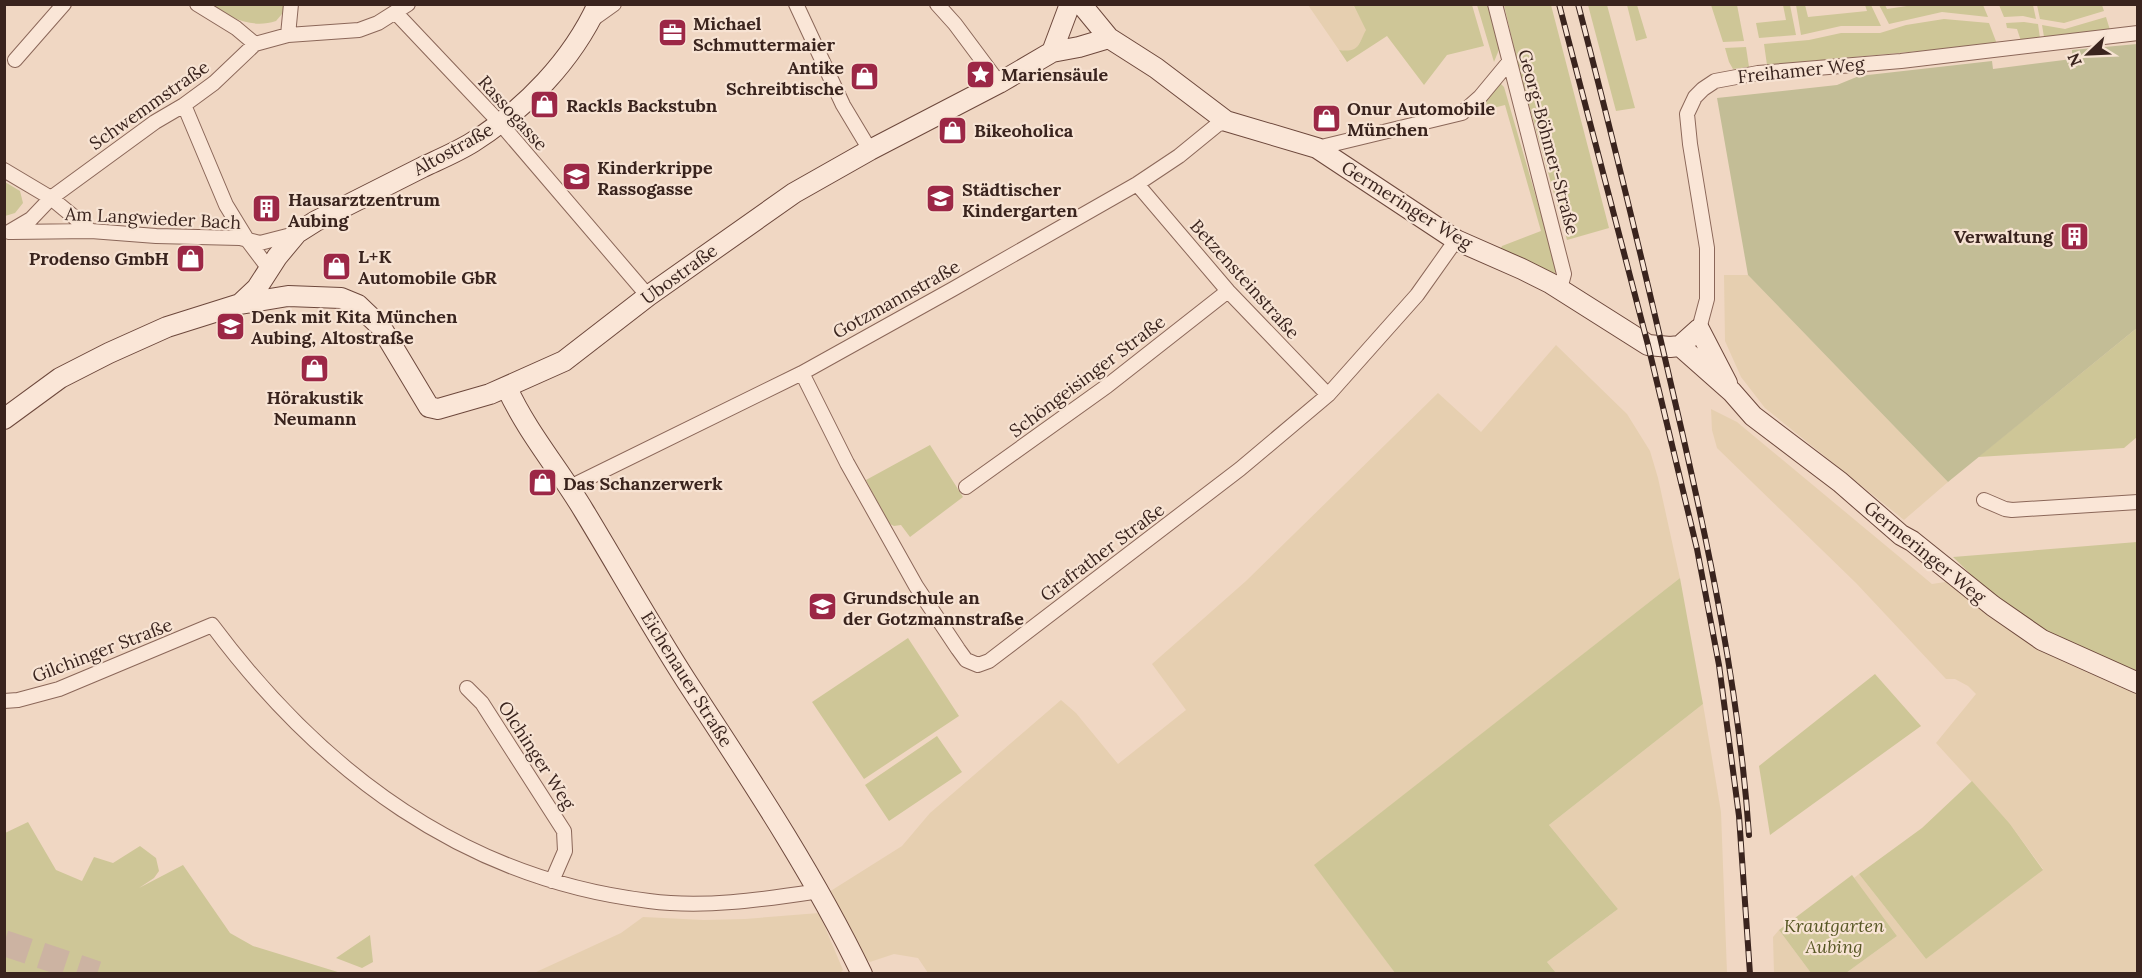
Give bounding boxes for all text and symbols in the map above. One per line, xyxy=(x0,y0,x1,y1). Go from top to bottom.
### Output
place label: Michael Schmuttermaier xyxy=(693,12,836,56)
office icon: Michael Schmuttermaier xyxy=(656,17,688,49)
north arrow xyxy=(2058,24,2118,84)
street label: Georg-Böhmer-Straße xyxy=(1513,47,1585,237)
text: N xyxy=(2063,50,2086,69)
street label: Freihamer Weg xyxy=(1736,52,1867,88)
street label: Schwemmstraße xyxy=(85,55,213,155)
place label: Antike Schreibtische xyxy=(726,56,844,100)
place icon: Mariensäule xyxy=(964,58,996,90)
shop icon: Antike Schreibtische xyxy=(849,61,881,93)
place label: Mariensäule xyxy=(1001,63,1108,86)
street label: Rassogasse xyxy=(473,71,553,156)
shop icon: Rackls Backstubn xyxy=(529,89,561,121)
place label: Rackls Backstubn xyxy=(566,94,718,117)
place label: Onur Automobile München xyxy=(1347,97,1496,141)
shop icon: Onur Automobile München xyxy=(1310,102,1342,134)
shop icon: Bikeoholica xyxy=(937,114,969,146)
street label: Altostraße xyxy=(408,118,497,181)
place label: Bikeoholica xyxy=(974,119,1074,142)
place label: Kinderkrippe Rassogasse xyxy=(597,156,713,200)
street label: Germeringer Weg xyxy=(1337,156,1478,255)
school or university icon: Kinderkrippe Rassogasse xyxy=(560,161,592,193)
place label: Städtischer Kindergarten xyxy=(962,178,1078,222)
school or university icon: Städtischer Kindergarten xyxy=(925,183,957,215)
place label: Hausarztzentrum Aubing xyxy=(288,188,441,232)
building icon: Hausarztzentrum Aubing xyxy=(251,193,283,225)
street label: Am Langwieder Bach xyxy=(63,202,242,234)
street label: Betzensteinstraße xyxy=(1185,215,1305,344)
building icon: Verwaltung xyxy=(2058,220,2090,252)
place label: Verwaltung xyxy=(1954,225,2054,248)
street label: Ubostraße xyxy=(636,238,722,309)
shop icon: Prodenso GmbH xyxy=(174,242,206,274)
place label: L+K Automobile GbR xyxy=(358,245,498,289)
place label: Prodenso GmbH xyxy=(29,247,169,270)
shop icon: L+K Automobile GbR xyxy=(321,250,353,282)
street label: Gotzmannstraße xyxy=(828,254,964,343)
place label: Denk mit Kita München Aubing, Altostraße xyxy=(251,305,458,349)
school or university icon: Denk mit Kita München Aubing, Altostraße xyxy=(214,310,246,342)
street label: Schöngeisinger Straße xyxy=(1005,310,1170,442)
shop icon: Hörakustik Neumann xyxy=(299,352,331,384)
place label: Hörakustik Neumann xyxy=(267,386,364,430)
shop icon: Das Schanzerwerk xyxy=(526,467,558,499)
place label: Das Schanzerwerk xyxy=(563,472,723,495)
street label: Germeringer Weg xyxy=(1859,496,1991,609)
street label: Grafrather Straße xyxy=(1035,498,1169,606)
place label: Grundschule an der Gotzmannstraße xyxy=(843,586,1024,630)
school or university icon: Grundschule an der Gotzmannstraße xyxy=(806,591,838,623)
street label: Eichenauer Straße xyxy=(636,607,738,751)
street label: Gilchinger Straße xyxy=(29,613,176,687)
street label: Olchinger Weg xyxy=(493,696,581,814)
park label: Krautgarten Aubing xyxy=(1784,914,1884,958)

